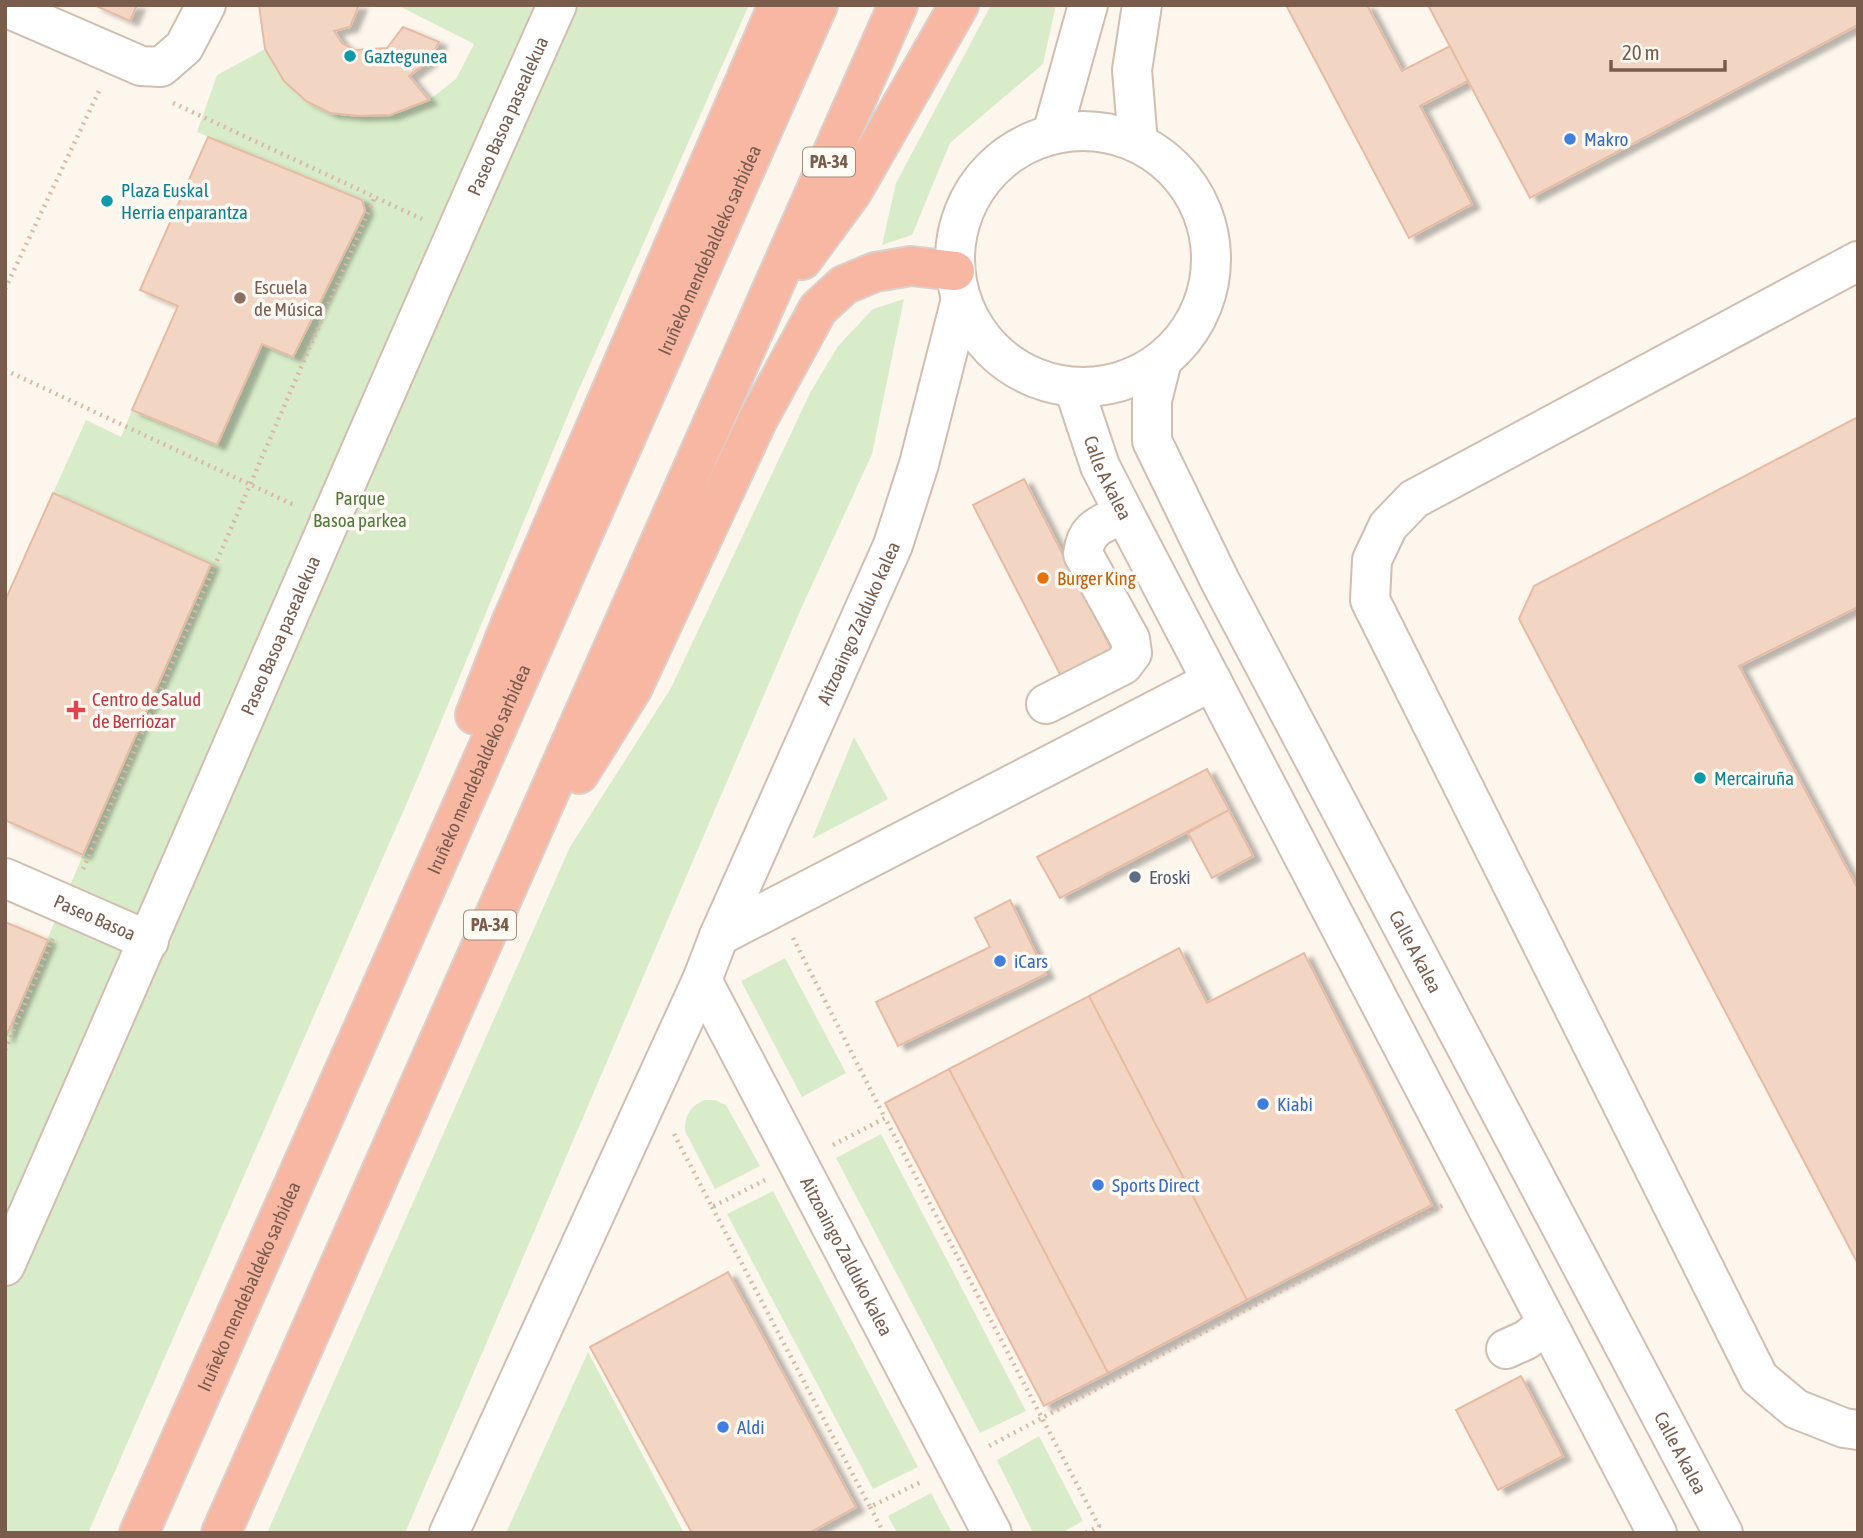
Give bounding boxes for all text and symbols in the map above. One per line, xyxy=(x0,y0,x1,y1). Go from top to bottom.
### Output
scale bar xyxy=(1611,28,1725,72)
street label: Paseo Basoa pasealekua xyxy=(463,33,552,199)
text: 20 m xyxy=(1622,40,1660,64)
place label: Gaztegunea xyxy=(364,45,448,67)
marker: Gaztegunea xyxy=(342,48,358,64)
place label: Makro xyxy=(1584,128,1629,150)
marker: Makro xyxy=(1562,131,1578,147)
street label: Iruñeko mendebaldeko sarbidea xyxy=(653,142,765,358)
road number: PA-34 xyxy=(803,148,855,176)
place label: Plaza Euskal Herria enparantza xyxy=(121,179,248,223)
marker: Plaza Euskal Herria enparantza xyxy=(99,193,115,209)
place label: Escuela de Música xyxy=(254,276,323,320)
marker: Escuela de Música xyxy=(232,290,248,306)
street label: Calle A kalea xyxy=(1080,433,1137,523)
park label: Parque Basoa parkea xyxy=(313,487,407,531)
street label: Aitzoaingo Zalduko kalea xyxy=(812,538,904,708)
street label: Paseo Basoa pasealekua xyxy=(236,552,324,718)
place label: Burger King xyxy=(1057,567,1137,589)
marker: Burger King xyxy=(1035,570,1051,586)
street label: Iruñeko mendebaldeko sarbidea xyxy=(422,661,535,877)
place label: Centro de Salud de Berriozar xyxy=(92,688,201,732)
marker: Centro de Salud de Berriozar xyxy=(66,700,86,720)
place label: Mercairuña xyxy=(1714,767,1794,789)
marker: Mercairuña xyxy=(1692,770,1708,786)
place label: Eroski xyxy=(1149,866,1191,888)
marker: Eroski xyxy=(1127,869,1143,885)
street label: Paseo Basoa xyxy=(51,890,139,945)
street label: Calle A kalea xyxy=(1385,907,1447,997)
road number: PA-34 xyxy=(464,910,516,940)
place label: iCars xyxy=(1014,950,1048,972)
marker: iCars xyxy=(992,953,1008,969)
place label: Kiabi xyxy=(1277,1093,1313,1115)
marker: Kiabi xyxy=(1255,1096,1271,1112)
street label: Aitzoaingo Zalduko kalea xyxy=(796,1173,898,1339)
place label: Sports Direct xyxy=(1112,1174,1200,1196)
marker: Sports Direct xyxy=(1090,1177,1106,1193)
street label: Iruñeko mendebaldeko sarbidea xyxy=(192,1178,305,1395)
street label: Calle A kalea xyxy=(1650,1408,1711,1498)
place label: Aldi xyxy=(737,1416,765,1438)
marker: Aldi xyxy=(715,1419,731,1435)

